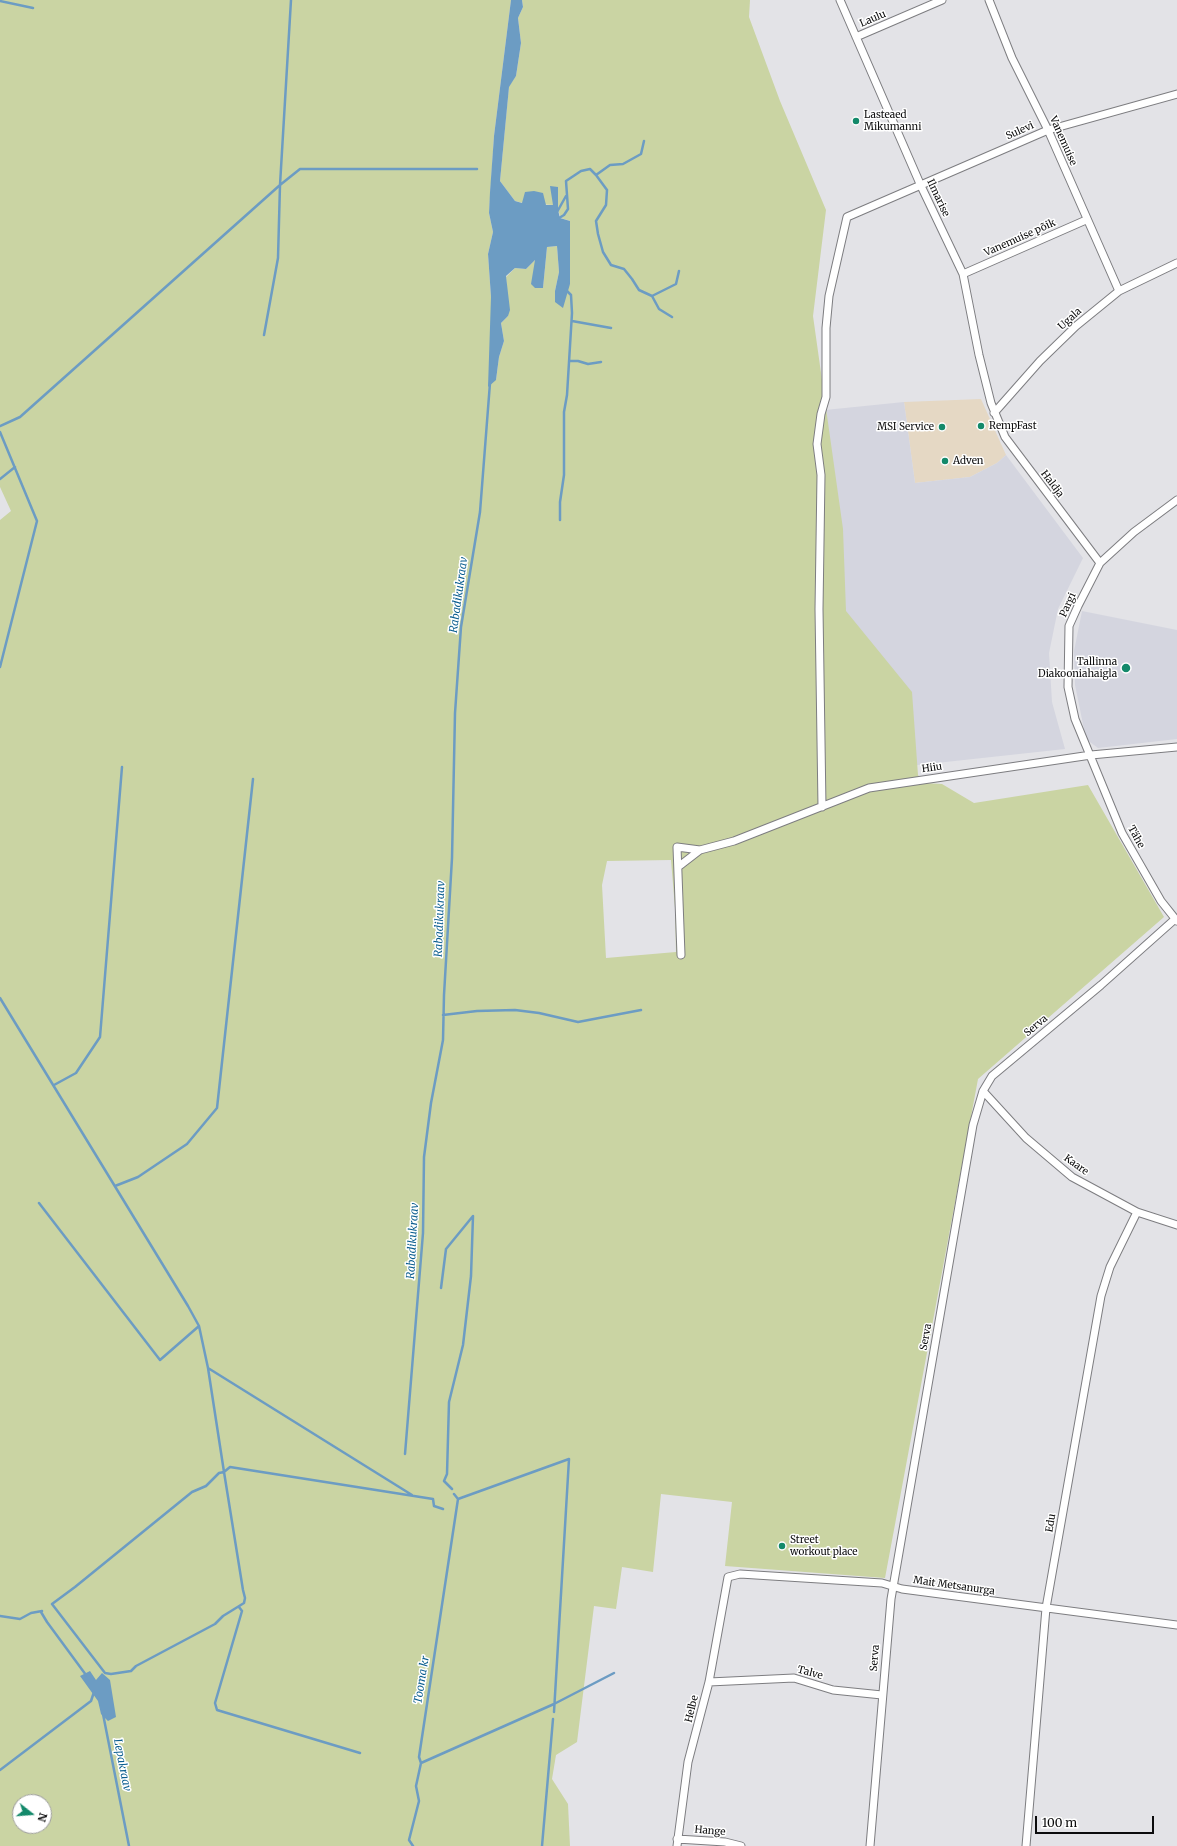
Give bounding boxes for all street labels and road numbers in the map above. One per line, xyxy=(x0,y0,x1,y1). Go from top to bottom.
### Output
street label: Laulu xyxy=(858,8,888,30)
street label: Vanemuise xyxy=(1047,115,1079,167)
street label: Sulevi xyxy=(1004,120,1036,142)
street label: Ilmarise xyxy=(924,177,952,219)
street label: Vanemuise põik xyxy=(983,217,1057,259)
street label: Ugala xyxy=(1056,305,1084,333)
street label: Haldja xyxy=(1038,468,1066,500)
street label: Pargi xyxy=(1057,591,1079,619)
street label: Hiiu xyxy=(921,761,943,775)
street label: Tähe xyxy=(1125,824,1147,850)
street label: Serva xyxy=(1022,1013,1050,1039)
street label: Kaare xyxy=(1061,1152,1091,1178)
street label: Serva xyxy=(918,1323,934,1351)
street label: Edu xyxy=(1043,1513,1059,1533)
street label: Mait Metsanurga xyxy=(912,1574,996,1598)
street label: Serva xyxy=(868,1644,882,1672)
street label: Talve xyxy=(796,1664,824,1682)
street label: Helbe xyxy=(683,1694,701,1724)
street label: Hange xyxy=(694,1824,726,1838)

